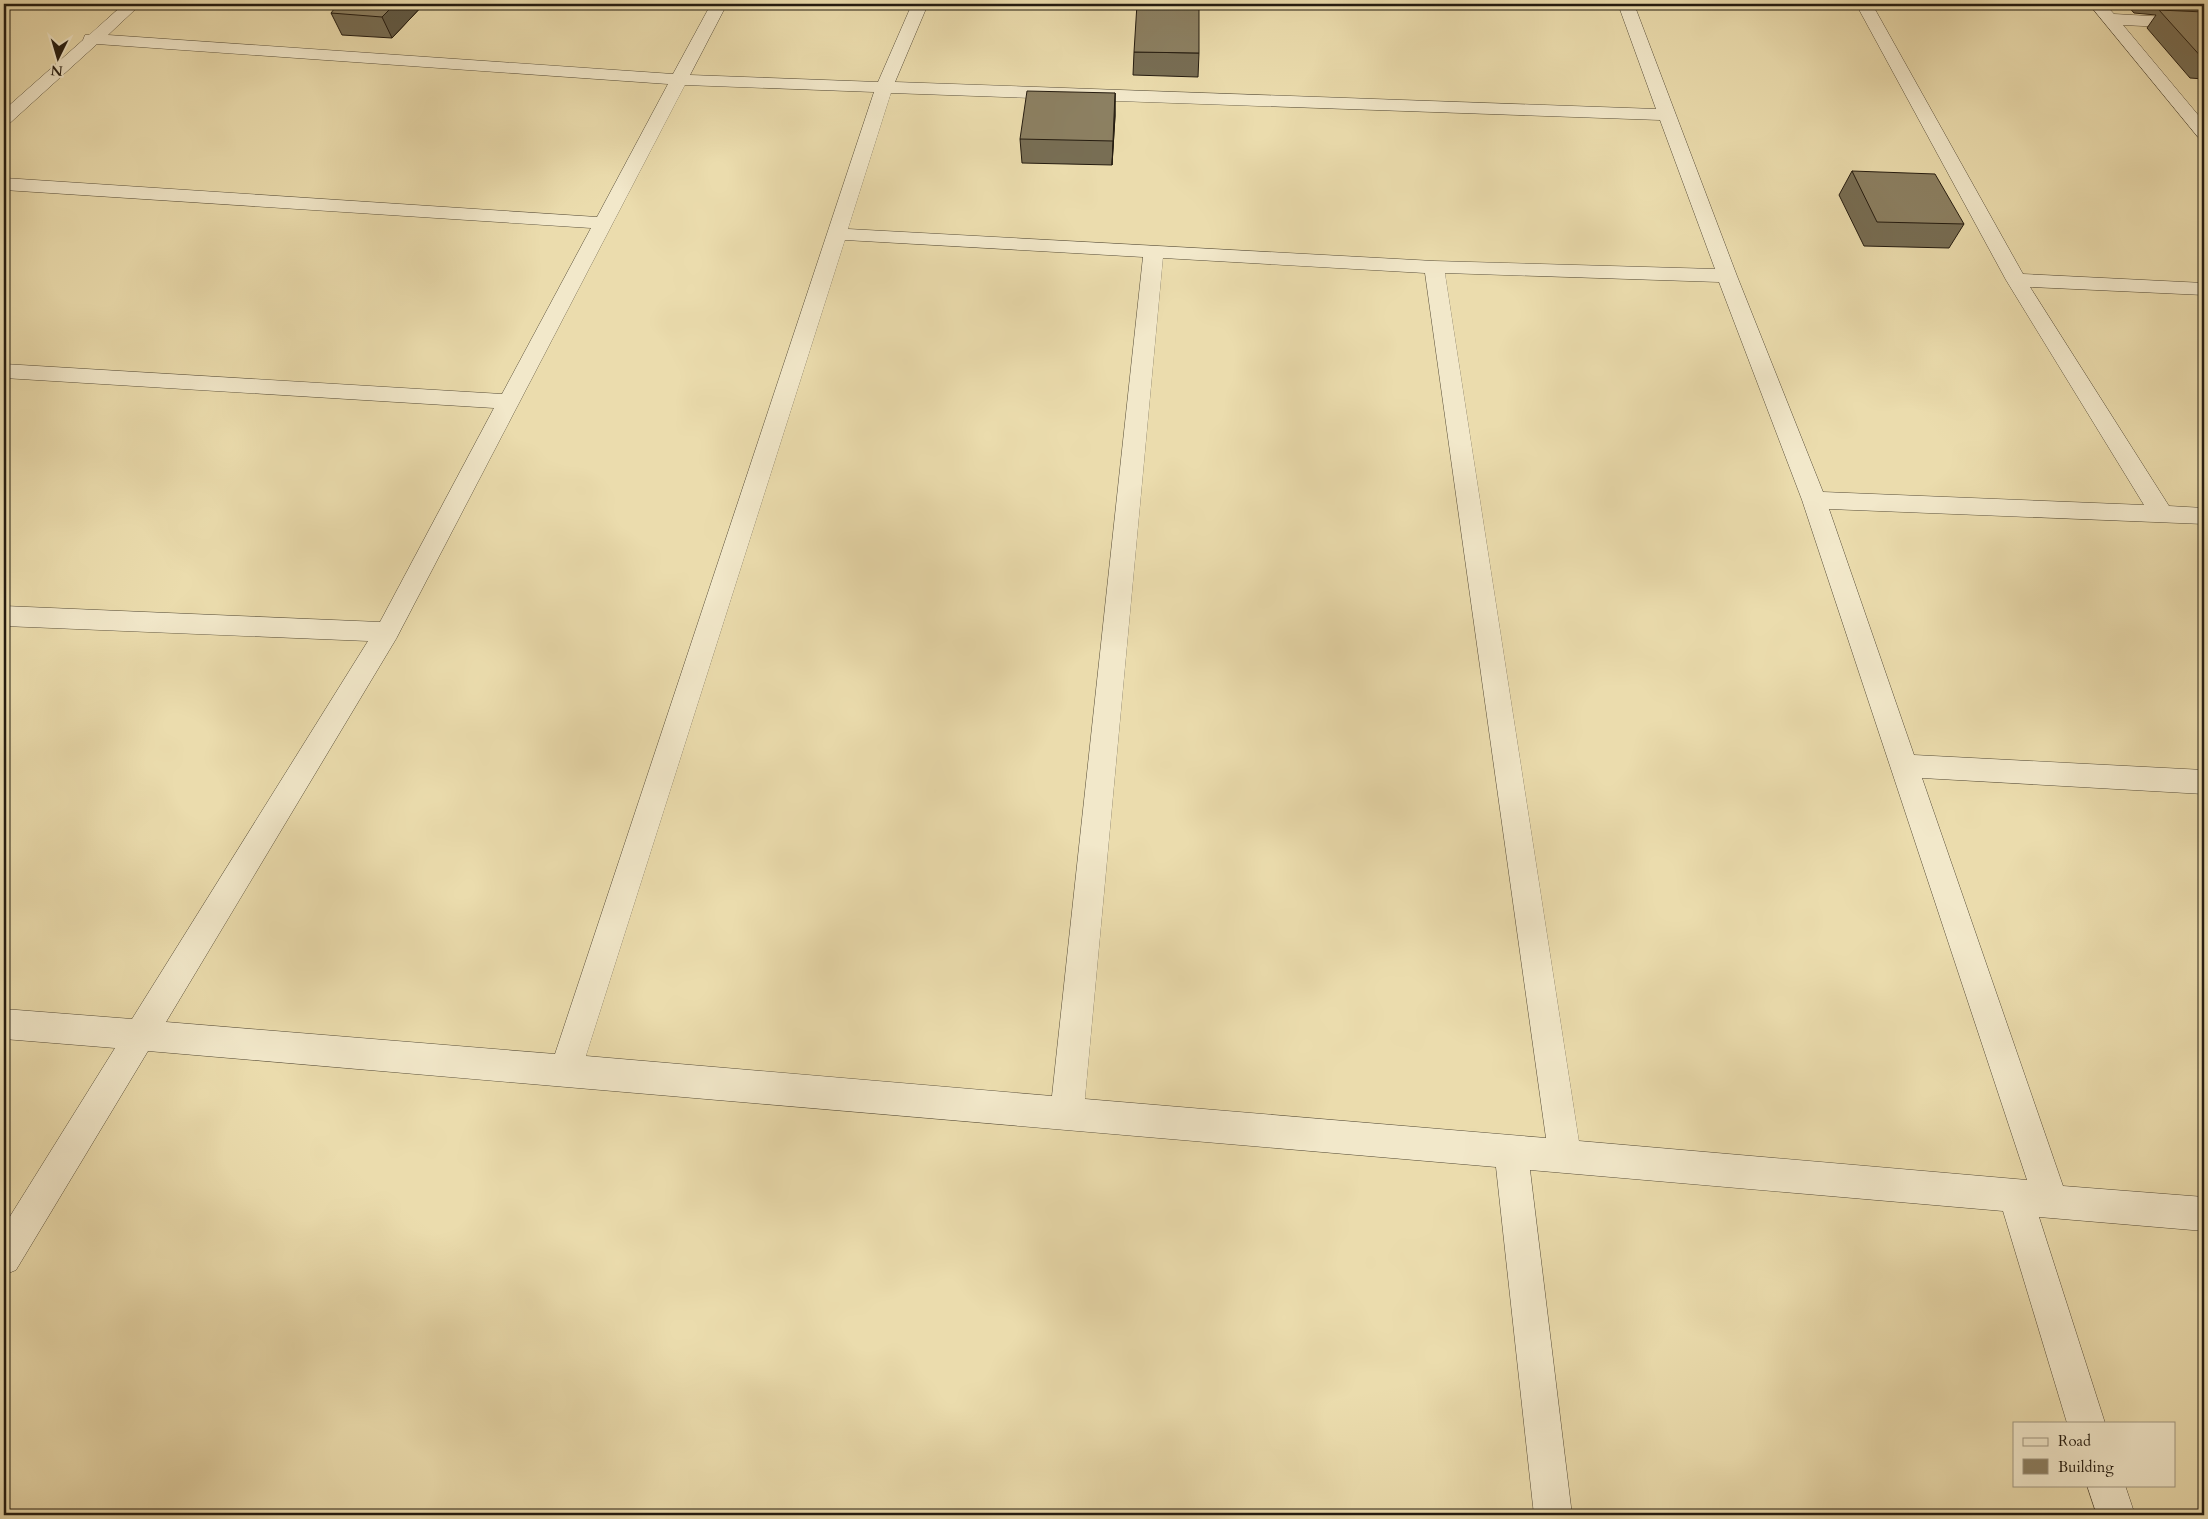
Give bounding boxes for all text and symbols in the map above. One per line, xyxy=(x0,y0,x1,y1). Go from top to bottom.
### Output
north arrow xyxy=(32,32,82,82)
text: N xyxy=(50,60,64,80)
legend xyxy=(2013,1422,2176,1486)
text: Road xyxy=(2058,1431,2091,1451)
text: Building xyxy=(2058,1457,2114,1477)

